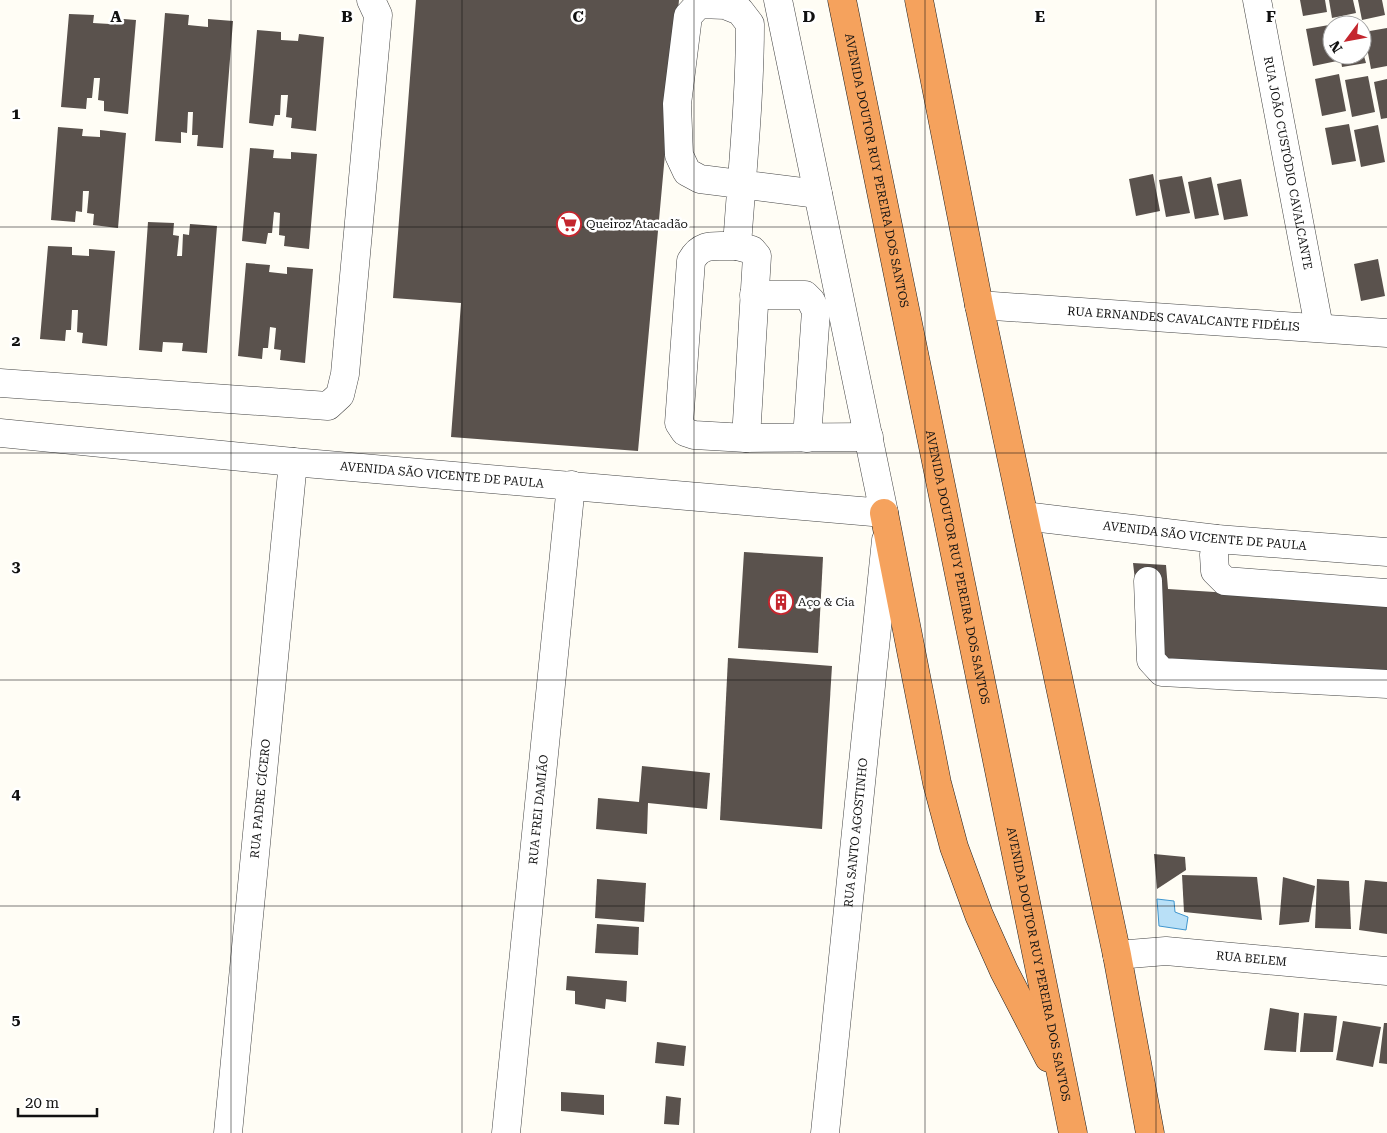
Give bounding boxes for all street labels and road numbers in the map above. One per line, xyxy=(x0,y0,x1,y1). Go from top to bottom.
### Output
street label: AVENIDA DOUTOR RUY PEREIRA DOS SANTOS xyxy=(842,32,912,309)
street label: RUA JOÃO CUSTÓDIO CAVALCANTE xyxy=(1261,55,1315,271)
street label: RUA ERNANDES CAVALCANTE FIDÉLIS xyxy=(1067,304,1300,334)
street label: AVENIDA DOUTOR RUY PEREIRA DOS SANTOS xyxy=(923,429,992,706)
street label: AVENIDA SÃO VICENTE DE PAULA xyxy=(339,459,545,491)
street label: AVENIDA SÃO VICENTE DE PAULA xyxy=(1102,518,1308,553)
street label: RUA PADRE CÍCERO xyxy=(248,738,273,859)
street label: RUA FREI DAMIÃO xyxy=(526,754,551,865)
street label: RUA SANTO AGOSTINHO xyxy=(841,757,871,908)
street label: AVENIDA DOUTOR RUY PEREIRA DOS SANTOS xyxy=(1004,826,1073,1103)
street label: RUA BELEM xyxy=(1215,949,1288,969)

